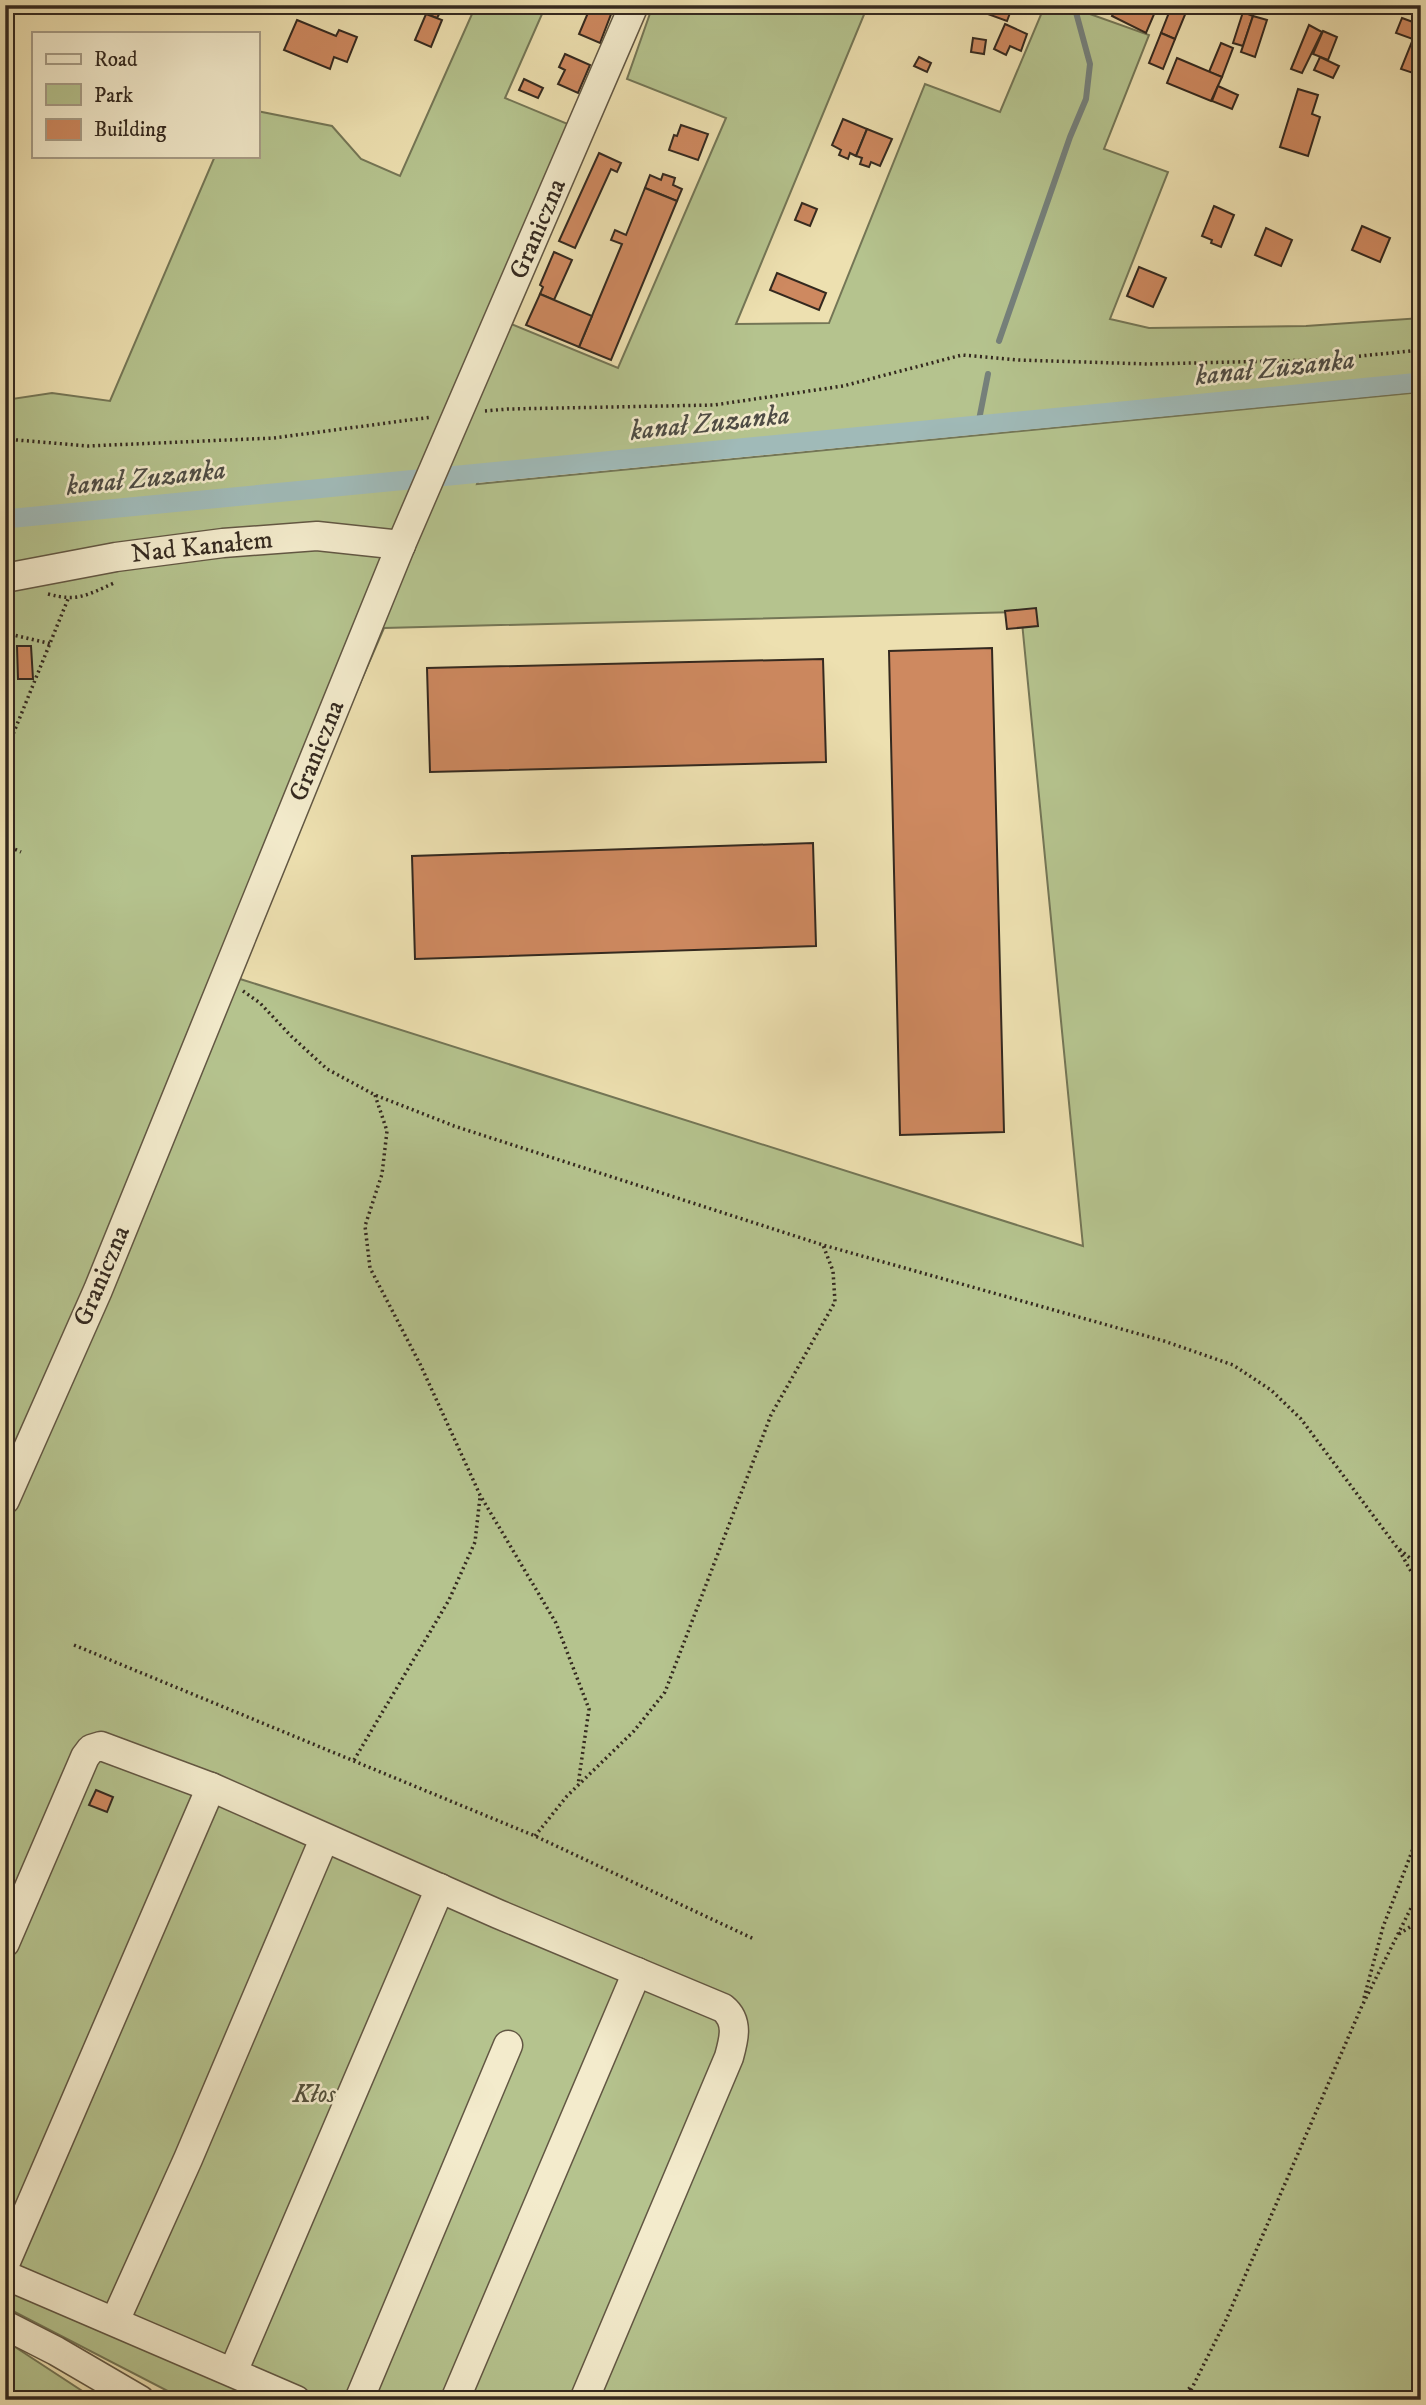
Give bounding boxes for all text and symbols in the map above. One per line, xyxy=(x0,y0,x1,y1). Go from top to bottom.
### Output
legend xyxy=(32,32,259,158)
text: Road xyxy=(94,47,138,73)
text: Park xyxy=(94,83,134,109)
text: Building xyxy=(94,117,167,143)
street label: Graniczna xyxy=(502,174,574,284)
water label: kanał Zuzanka xyxy=(1192,342,1357,394)
water label: kanał Zuzanka xyxy=(627,397,792,449)
water label: kanał Zuzanka xyxy=(63,452,228,504)
street label: Nad Kanałem xyxy=(130,523,274,571)
street label: Graniczna xyxy=(282,696,352,806)
street label: Graniczna xyxy=(66,1221,138,1331)
park label: Kłos xyxy=(292,2078,336,2111)

